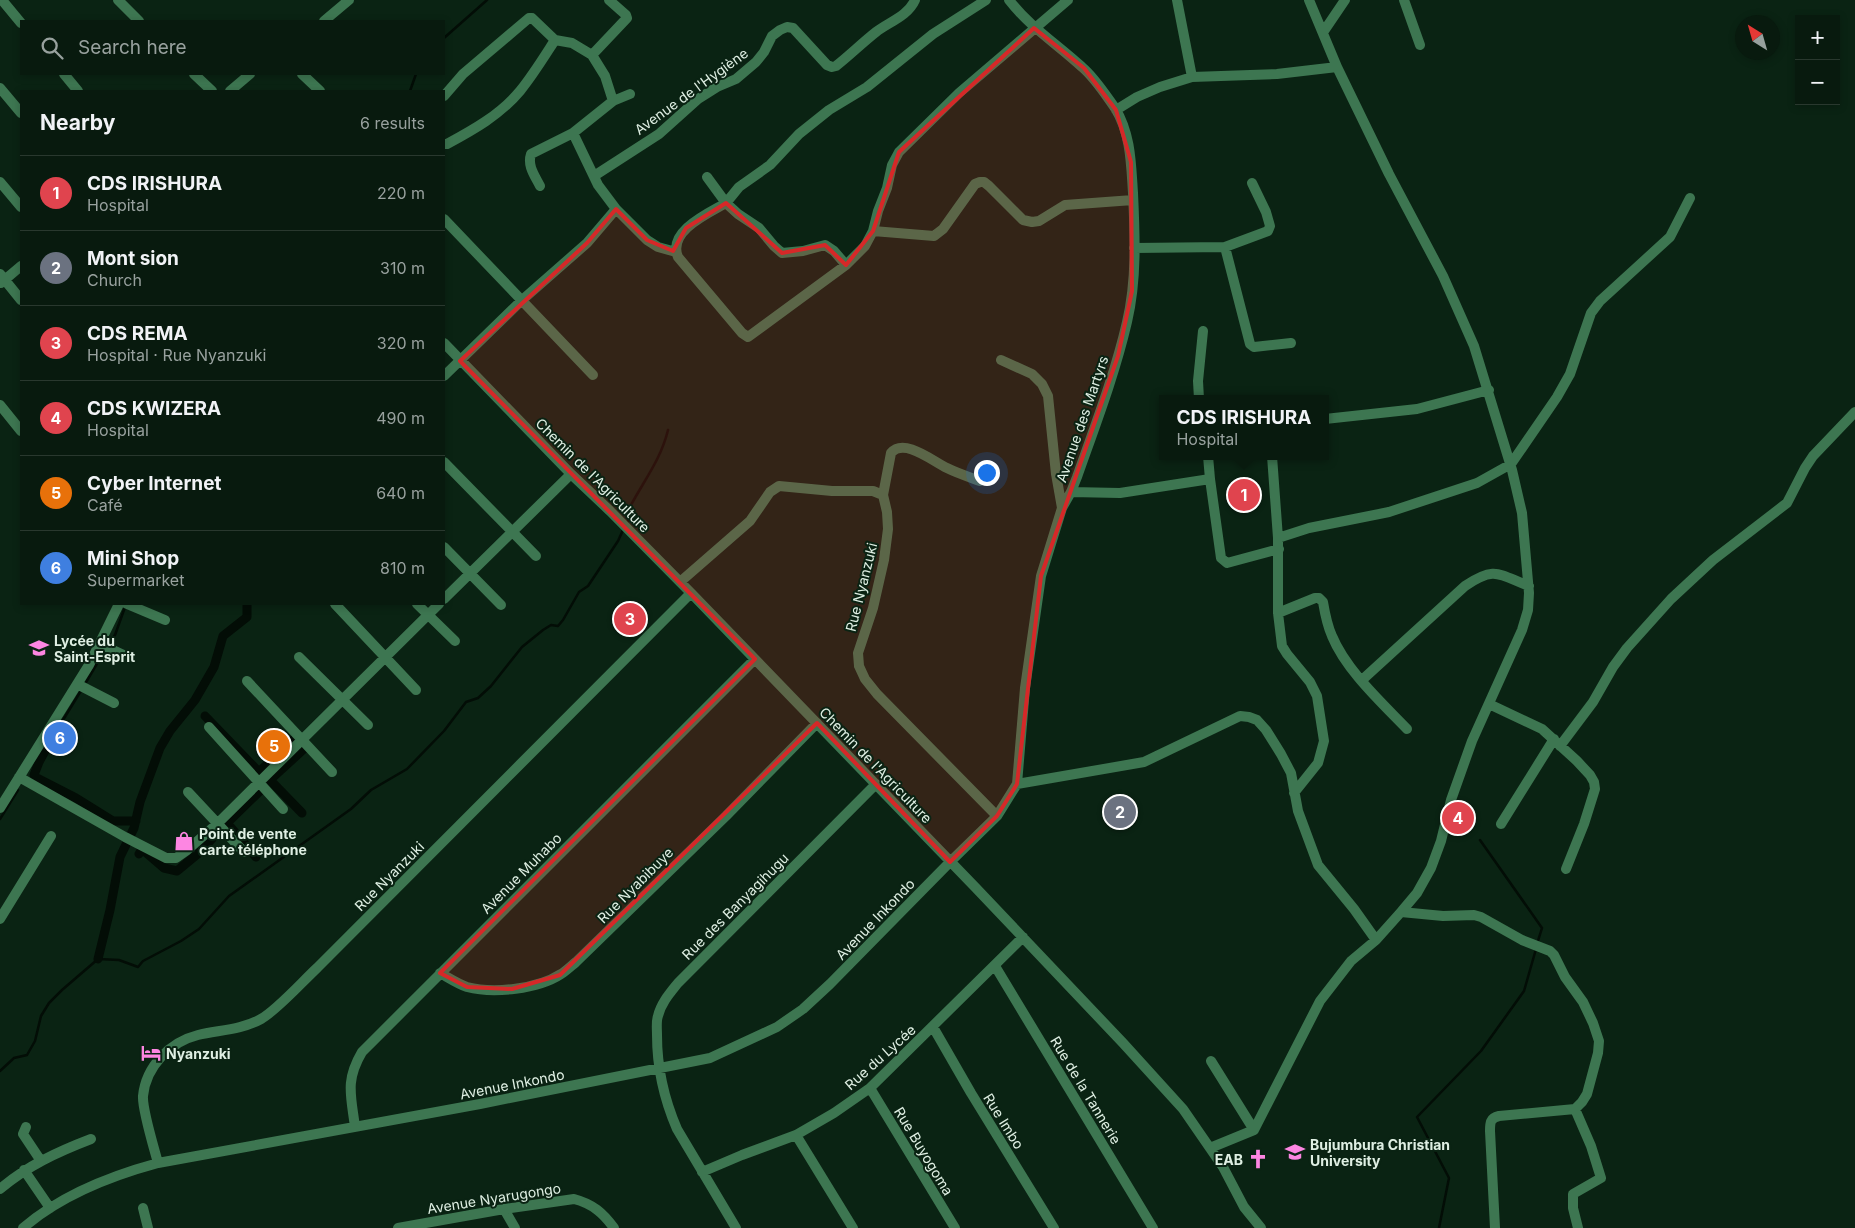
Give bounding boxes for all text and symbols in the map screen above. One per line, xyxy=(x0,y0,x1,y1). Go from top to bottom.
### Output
north arrow xyxy=(1735,15,1780,60)
map controls xyxy=(1795,15,1840,105)
button: + xyxy=(1795,15,1840,60)
search box xyxy=(20,20,445,75)
icon: search xyxy=(38,34,66,62)
text: Search here xyxy=(78,36,187,59)
street label: Avenue de l'Hygiène xyxy=(631,44,751,138)
button: − xyxy=(1795,60,1840,105)
text: Nearby xyxy=(40,110,115,135)
text: 6 results xyxy=(360,113,425,133)
text: CDS IRISHURA xyxy=(87,172,222,195)
text: 1 xyxy=(53,183,59,203)
text: 220 m xyxy=(377,183,425,203)
text: Hospital xyxy=(87,195,149,215)
text: Mont sion xyxy=(87,247,179,270)
text: 2 xyxy=(51,258,61,278)
text: 310 m xyxy=(380,258,425,278)
text: Church xyxy=(87,270,142,290)
text: CDS REMA xyxy=(87,322,188,345)
text: 3 xyxy=(51,333,61,353)
text: 320 m xyxy=(377,333,425,353)
text: Hospital · Rue Nyanzuki xyxy=(87,345,266,365)
street label: Avenue des Martyrs xyxy=(1052,354,1112,484)
popup xyxy=(1159,395,1329,460)
text: CDS KWIZERA xyxy=(87,397,221,420)
text: CDS IRISHURA xyxy=(1176,406,1312,429)
text: 4 xyxy=(51,408,61,428)
text: 490 m xyxy=(376,408,425,428)
street label: Chemin de l'Agriculture xyxy=(532,414,654,536)
text: Hospital xyxy=(87,420,149,440)
text: Hospital xyxy=(1176,429,1238,449)
your location xyxy=(974,460,1000,486)
text: Cyber Internet xyxy=(87,472,221,495)
pin: 1 xyxy=(1228,476,1260,514)
text: 5 xyxy=(51,483,61,503)
text: 640 m xyxy=(376,483,425,503)
text: Café xyxy=(87,495,122,515)
street label: Rue Nyanzuki xyxy=(842,541,880,633)
text: Mini Shop xyxy=(87,547,179,570)
text: 6 xyxy=(51,558,61,578)
text: 810 m xyxy=(380,558,425,578)
text: Supermarket xyxy=(87,570,184,590)
pin: 3 xyxy=(614,600,646,638)
place label: Lycée du Saint-Esprit xyxy=(54,632,135,665)
school or university icon: Lycée du Saint-Esprit xyxy=(28,637,50,659)
street label: Chemin de l'Agriculture xyxy=(816,703,936,827)
pin: 6 xyxy=(44,719,76,757)
pin: 5 xyxy=(258,727,290,765)
pin: 2 xyxy=(1104,793,1136,831)
pin: 4 xyxy=(1442,799,1474,837)
place label: Point de vente carte téléphone xyxy=(199,825,307,858)
street label: Avenue Muhabo xyxy=(477,829,565,917)
shop icon: Point de vente carte téléphone xyxy=(173,830,195,852)
street label: Rue Nyanzuki xyxy=(351,838,427,914)
street label: Rue Nyabibuye xyxy=(594,844,676,926)
street label: Rue des Banyagihugu xyxy=(678,849,792,963)
street label: Avenue Inkondo xyxy=(832,875,918,963)
street label: Rue du Lycée xyxy=(841,1021,919,1093)
street label: Rue de la Tannerie xyxy=(1047,1033,1125,1147)
hotel icon: Nyanzuki xyxy=(140,1042,162,1064)
place label: Nyanzuki xyxy=(166,1045,231,1062)
street label: Avenue Inkondo xyxy=(458,1066,566,1102)
street label: Rue Imbo xyxy=(980,1090,1028,1152)
street label: Rue Buyogoma xyxy=(891,1104,957,1198)
place label: Bujumbura Christian University xyxy=(1310,1136,1450,1169)
school or university icon: Bujumbura Christian University xyxy=(1284,1141,1306,1163)
church icon: EAB xyxy=(1247,1148,1269,1170)
place label: EAB xyxy=(1215,1151,1243,1168)
street label: Avenue Nyarugongo xyxy=(426,1179,562,1217)

